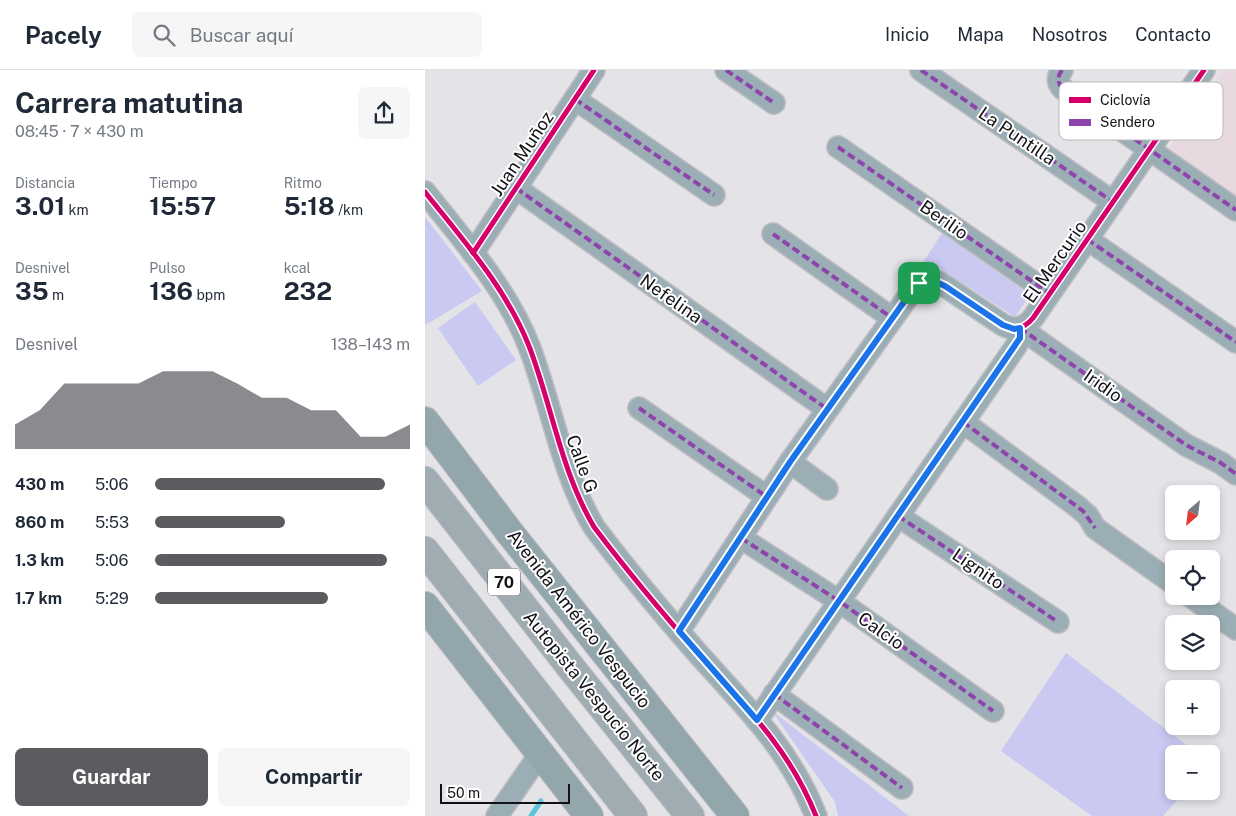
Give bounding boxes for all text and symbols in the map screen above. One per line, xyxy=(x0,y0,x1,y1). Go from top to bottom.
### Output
search box xyxy=(132,12,482,57)
text: Pacely xyxy=(25,21,102,49)
icon: search xyxy=(150,21,178,49)
text: Buscar aquí xyxy=(190,24,293,46)
text: Inicio xyxy=(885,24,929,45)
text: Mapa xyxy=(957,24,1004,45)
text: Nosotros xyxy=(1032,24,1107,45)
text: Contacto xyxy=(1135,24,1211,45)
legend xyxy=(1059,82,1223,140)
text: Carrera matutina xyxy=(15,86,243,119)
button: share xyxy=(358,87,410,139)
text: Ciclovía xyxy=(1100,92,1150,108)
street label: La Puntilla xyxy=(975,102,1060,169)
street label: Juan Muñoz xyxy=(486,107,558,200)
text: Sendero xyxy=(1100,114,1155,130)
text: 08:45 · 7 × 430 m xyxy=(15,122,144,141)
text: Distancia xyxy=(15,175,75,191)
text: Tiempo xyxy=(149,175,197,191)
text: Ritmo xyxy=(284,175,322,191)
text: 3.01 xyxy=(15,191,65,221)
text: 15:57 xyxy=(149,191,216,221)
text: 5:18 xyxy=(284,191,335,221)
street label: Berilio xyxy=(916,196,972,244)
text: km xyxy=(65,202,89,218)
text: /km xyxy=(335,202,363,218)
street label: El Mercurio xyxy=(1019,217,1091,307)
text: Desnivel xyxy=(15,260,70,276)
text: Pulso xyxy=(149,260,185,276)
text: kcal xyxy=(284,260,311,276)
pin xyxy=(898,262,940,304)
icon: arrive xyxy=(905,269,933,297)
street label: Nefelina xyxy=(636,270,706,327)
text: 35 xyxy=(15,276,49,306)
text: 136 xyxy=(149,276,193,306)
text: 232 xyxy=(284,276,332,306)
text: m xyxy=(49,287,64,303)
text: bpm xyxy=(193,287,225,303)
text: Desnivel xyxy=(15,335,78,354)
text: 138–143 m xyxy=(331,335,410,354)
street label: Iridio xyxy=(1080,365,1127,406)
street label: Calle G xyxy=(562,432,603,496)
text: 430 m xyxy=(15,475,64,494)
text: 5:06 xyxy=(95,475,129,494)
north arrow xyxy=(1165,485,1220,540)
map controls xyxy=(1165,485,1220,800)
text: 860 m xyxy=(15,513,64,532)
text: 5:53 xyxy=(95,513,129,532)
street label: Avenida Américo Vespucio xyxy=(503,525,656,712)
street label: Lignito xyxy=(948,544,1008,593)
button: locate xyxy=(1165,550,1220,605)
text: 1.3 km xyxy=(15,551,64,570)
text: 5:06 xyxy=(95,551,129,570)
road number: 70 xyxy=(488,568,520,596)
text: 1.7 km xyxy=(15,589,62,608)
text: 5:29 xyxy=(95,589,129,608)
street label: Autopista Vespucio Norte xyxy=(519,606,669,785)
street label: Calcio xyxy=(854,607,908,654)
button: layers xyxy=(1165,615,1220,670)
button: + xyxy=(1165,680,1220,735)
button: − xyxy=(1165,745,1220,800)
button: Guardar xyxy=(15,748,208,806)
button: Compartir xyxy=(218,748,410,806)
scale bar xyxy=(440,781,570,804)
text: 50 m xyxy=(447,785,480,801)

